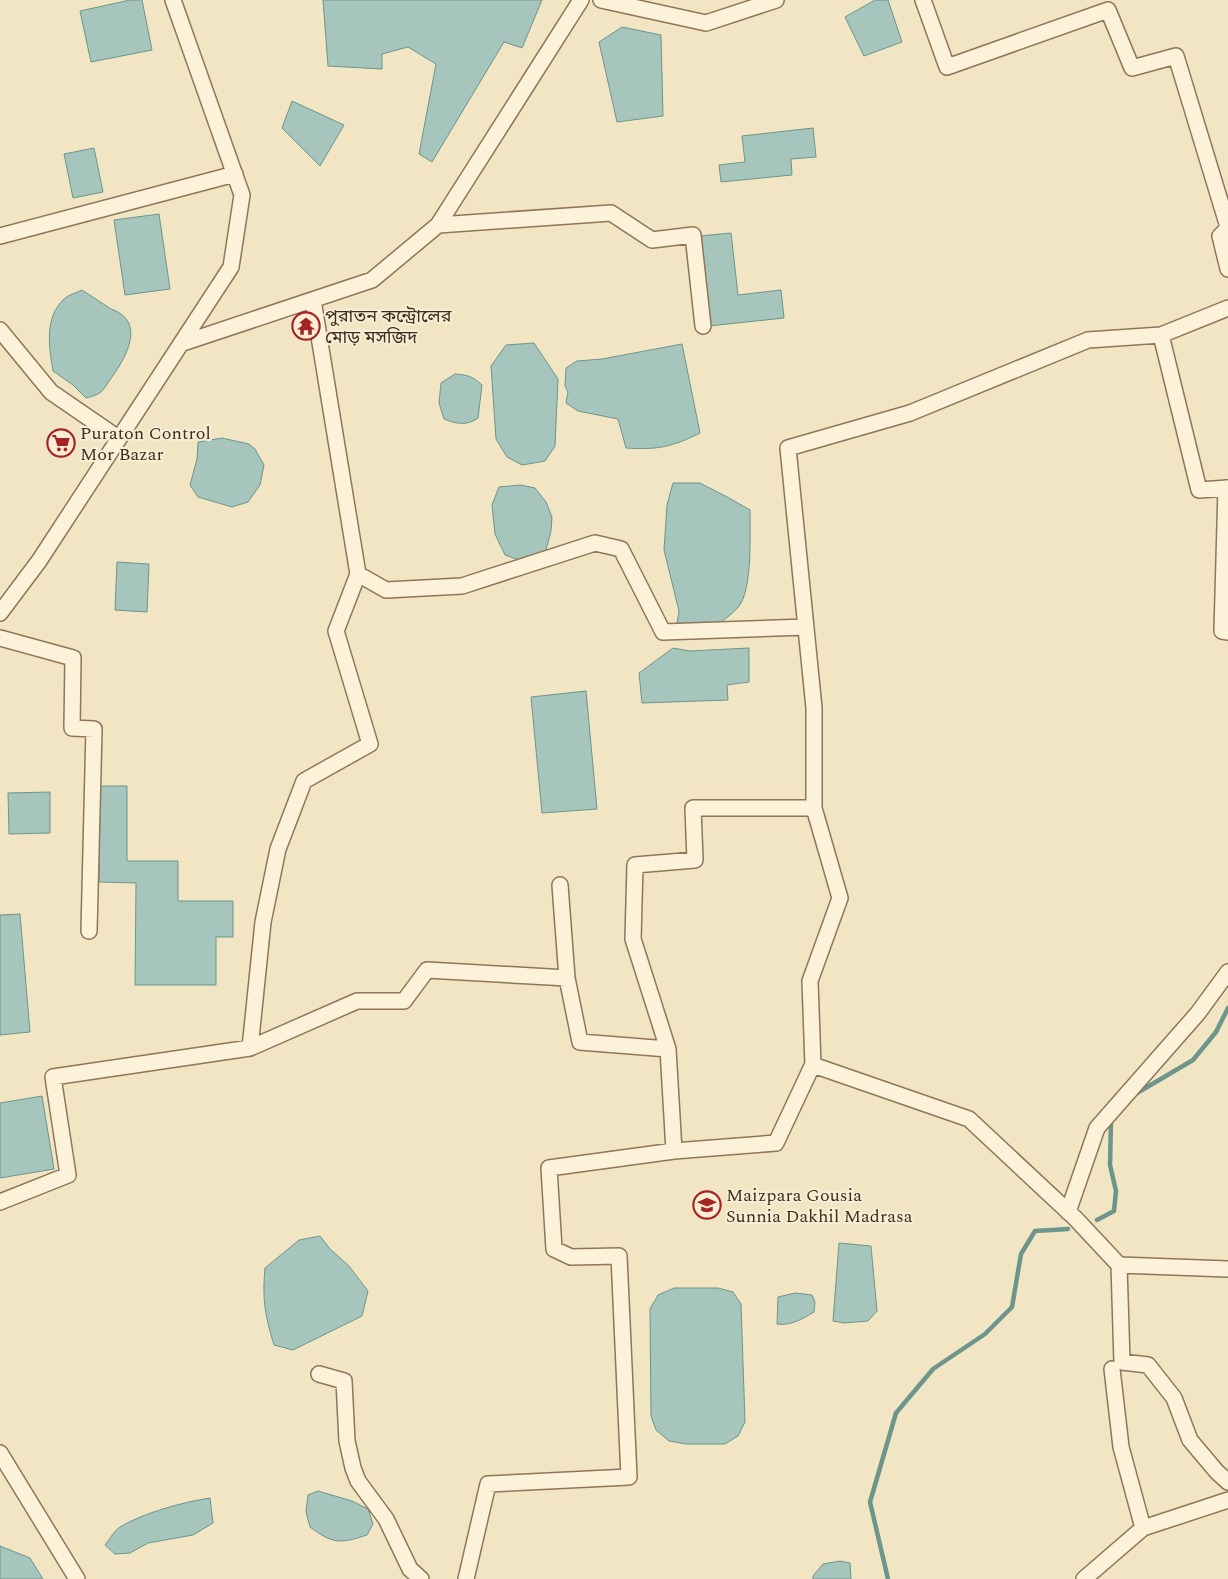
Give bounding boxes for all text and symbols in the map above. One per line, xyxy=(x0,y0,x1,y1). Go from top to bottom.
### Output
place label: পুরাতন কন্ট্রোলের মোড় মসজিদ xyxy=(325,303,452,351)
temple icon: পুরাতন কন্ট্রোলের মোড় মসজিদ xyxy=(291,311,321,341)
place label: Puraton Control Mor Bazar xyxy=(80,420,211,468)
supermarket icon: Puraton Control Mor Bazar xyxy=(46,428,76,458)
place label: Maizpara Gousia Sunnia Dakhil Madrasa xyxy=(726,1182,913,1230)
school or university icon: Maizpara Gousia Sunnia Dakhil Madrasa xyxy=(692,1190,722,1220)

